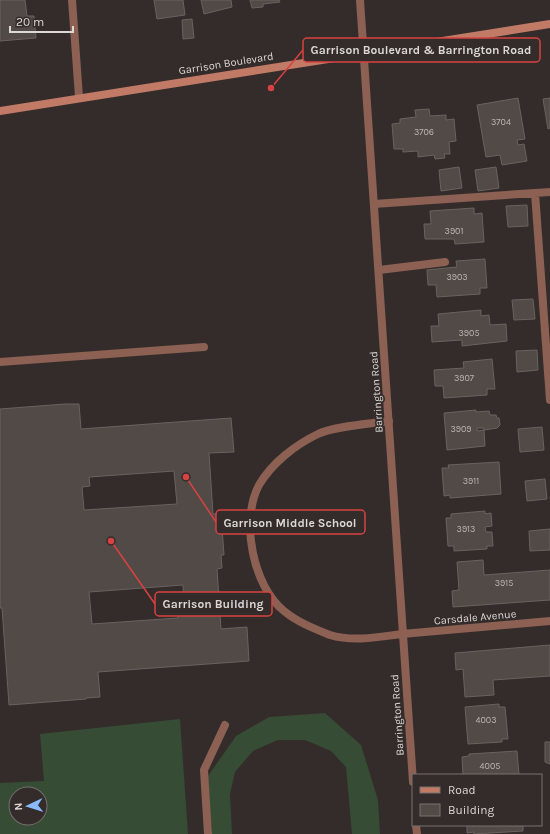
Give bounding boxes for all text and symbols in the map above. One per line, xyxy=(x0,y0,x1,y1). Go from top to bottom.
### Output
scale bar xyxy=(10,8,73,34)
text: 20 m xyxy=(16,15,44,29)
callout: Garrison Boulevard & Barrington Road xyxy=(303,38,540,62)
text: Garrison Boulevard & Barrington Road xyxy=(311,43,531,57)
street label: Garrison Boulevard xyxy=(178,50,274,77)
house number: 3704 xyxy=(491,117,511,127)
house number: 3706 xyxy=(414,127,434,137)
house number: 3901 xyxy=(445,226,463,236)
house number: 3903 xyxy=(446,272,468,282)
house number: 3905 xyxy=(459,328,479,338)
street label: Barrington Road xyxy=(367,351,386,433)
house number: 3907 xyxy=(454,373,475,383)
house number: 3909 xyxy=(450,424,472,434)
house number: 3911 xyxy=(463,476,479,486)
callout: Garrison Middle School xyxy=(216,510,365,534)
text: Garrison Middle School xyxy=(223,516,357,530)
house number: 3913 xyxy=(457,524,475,534)
house number: 3915 xyxy=(495,578,513,588)
callout: Garrison Building xyxy=(155,592,272,616)
text: Garrison Building xyxy=(163,597,263,611)
street label: Carsdale Avenue xyxy=(433,607,517,628)
street label: Barrington Road xyxy=(388,674,407,756)
house number: 4003 xyxy=(475,715,497,725)
house number: 4005 xyxy=(480,761,500,771)
legend xyxy=(412,774,542,826)
text: Road xyxy=(448,783,476,797)
north arrow xyxy=(8,786,48,826)
text: N xyxy=(12,802,25,811)
text: Building xyxy=(448,803,495,817)

